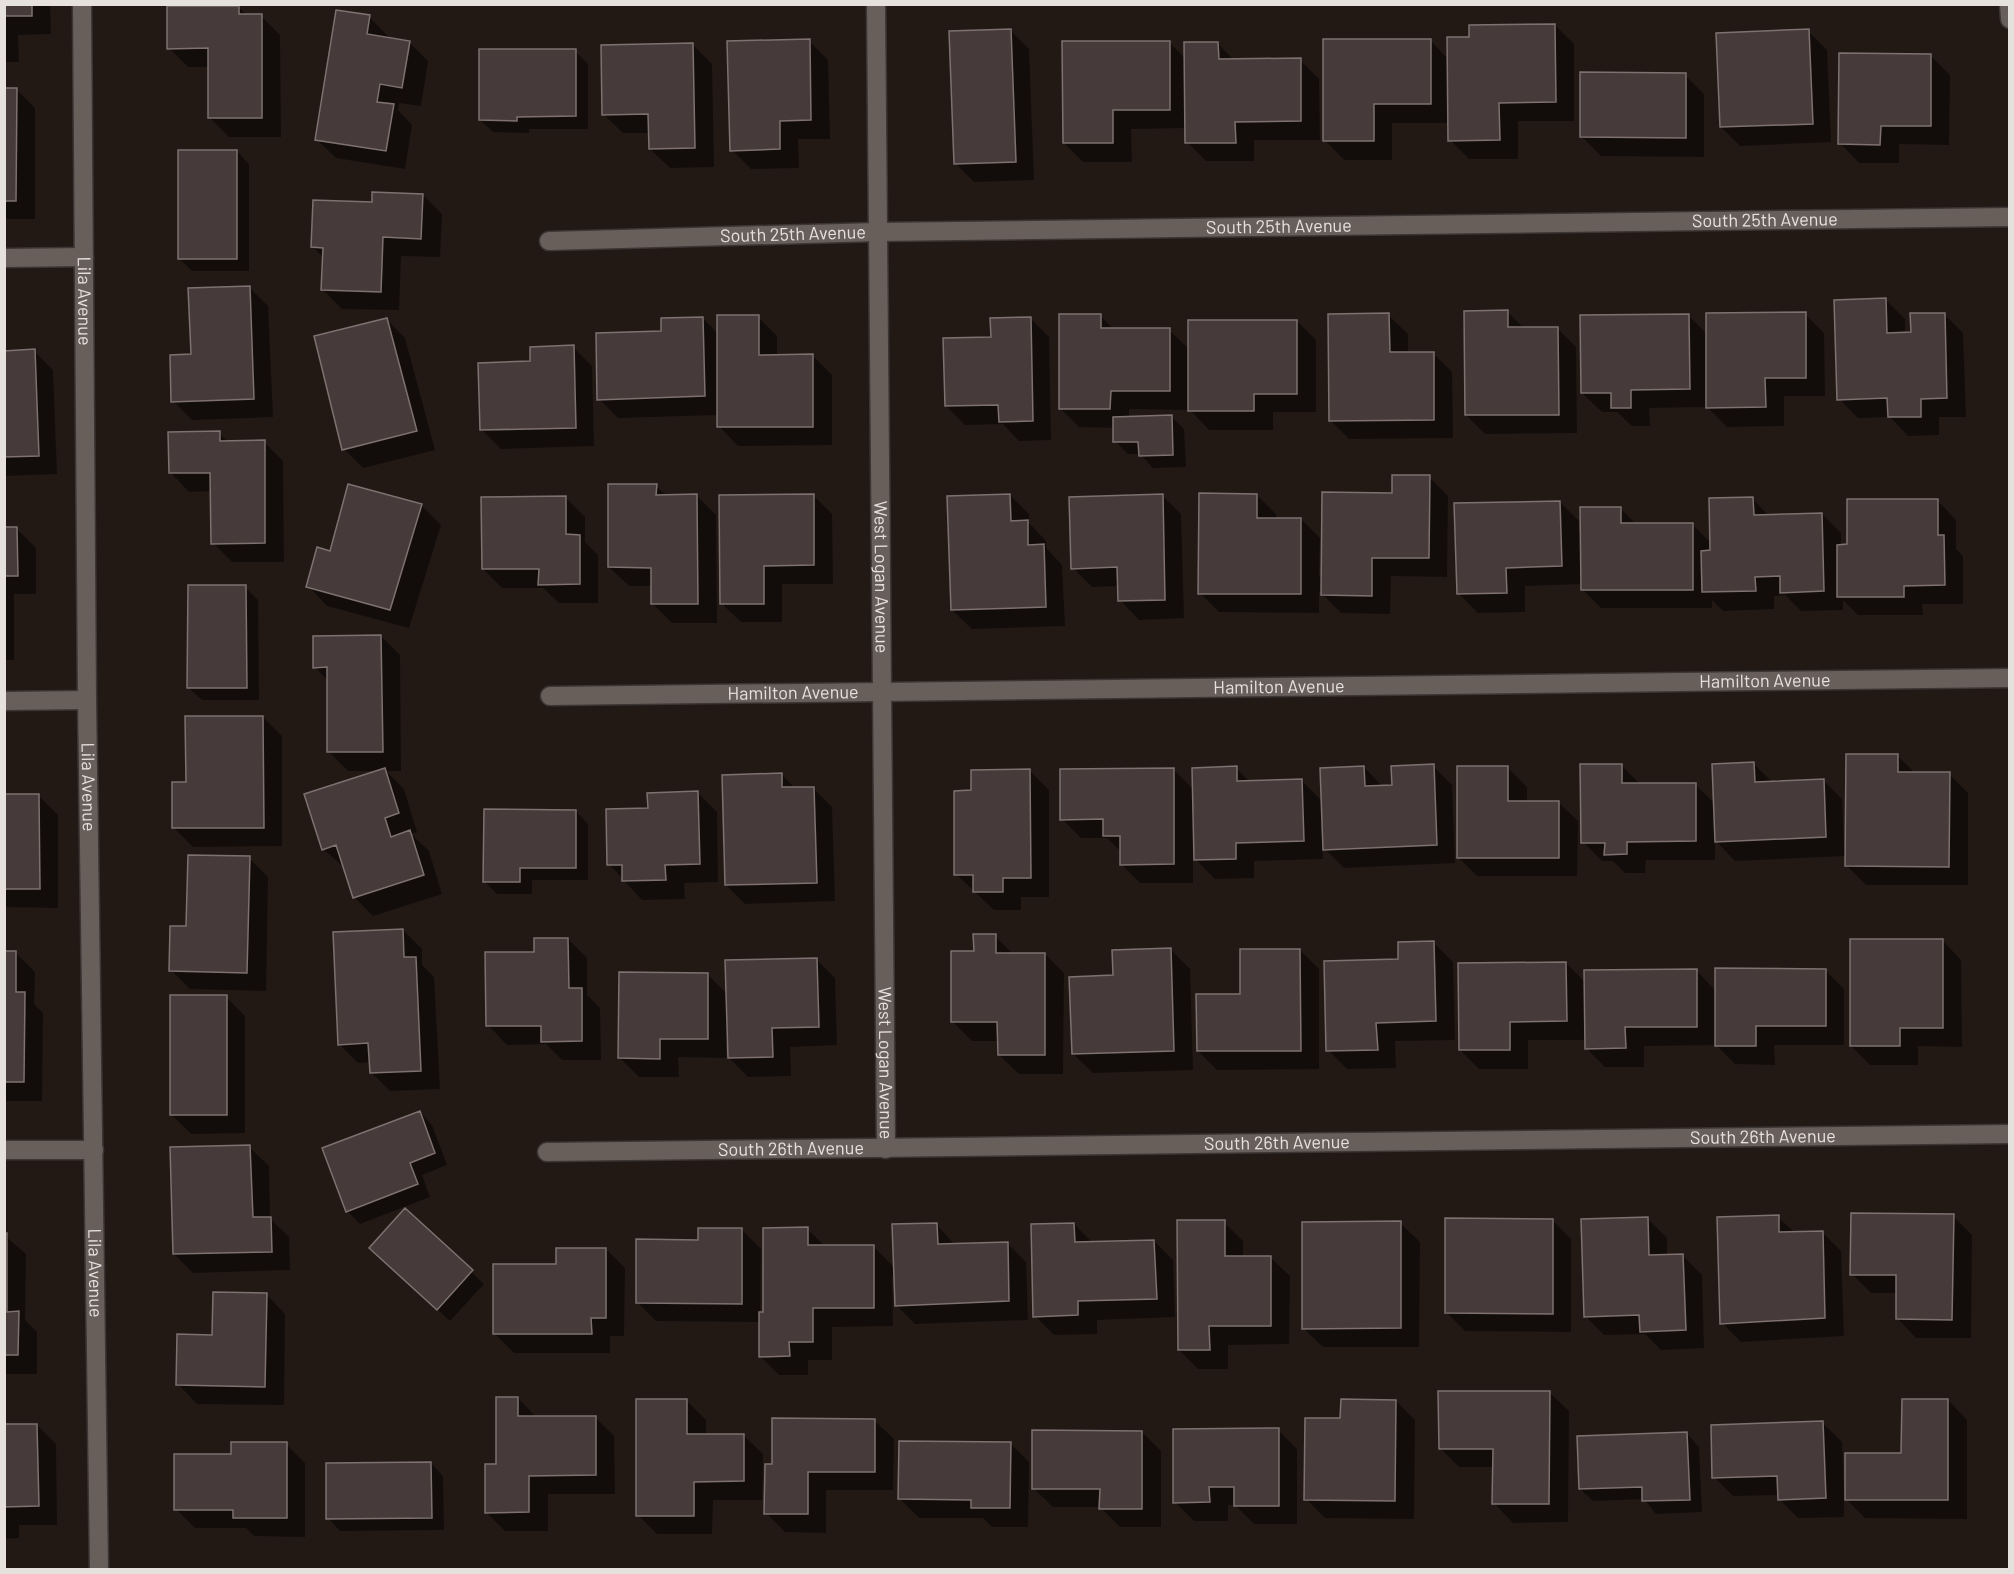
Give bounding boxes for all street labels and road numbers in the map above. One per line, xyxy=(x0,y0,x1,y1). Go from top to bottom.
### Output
street label: South 25th Avenue xyxy=(1692,207,1838,231)
street label: South 25th Avenue xyxy=(1206,214,1352,238)
street label: South 25th Avenue xyxy=(720,220,866,246)
street label: Lila Avenue xyxy=(74,256,96,346)
street label: West Logan Avenue xyxy=(870,501,894,653)
street label: Hamilton Avenue xyxy=(1699,668,1831,692)
street label: Hamilton Avenue xyxy=(1213,674,1345,698)
street label: Hamilton Avenue xyxy=(727,680,859,704)
street label: Lila Avenue xyxy=(78,742,101,832)
street label: West Logan Avenue xyxy=(875,987,898,1139)
street label: South 26th Avenue xyxy=(1690,1124,1836,1148)
street label: South 26th Avenue xyxy=(1204,1130,1350,1154)
street label: South 26th Avenue xyxy=(718,1136,864,1160)
street label: Lila Avenue xyxy=(84,1228,108,1318)

